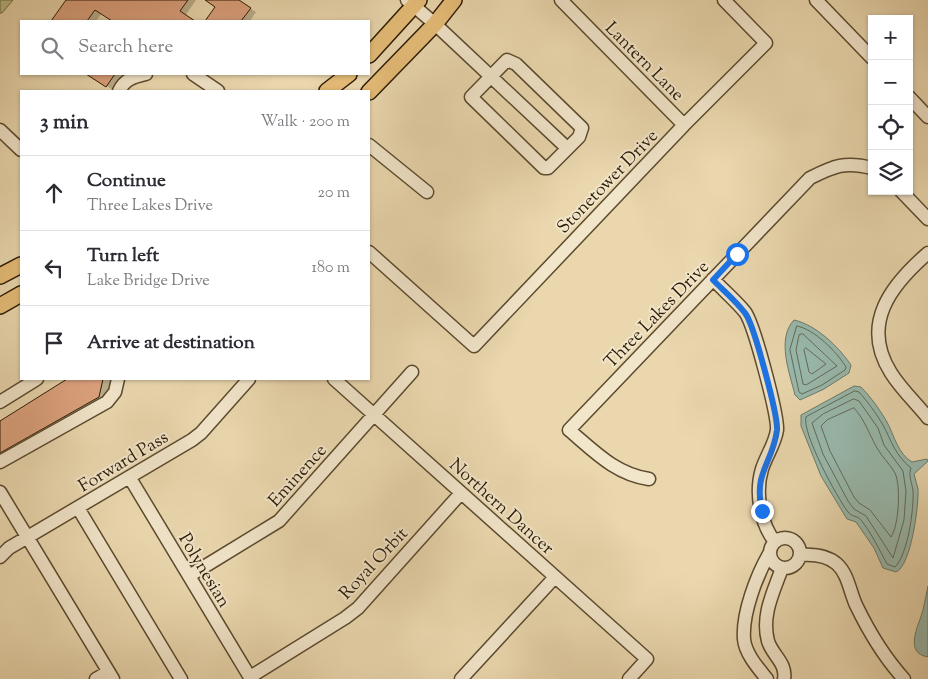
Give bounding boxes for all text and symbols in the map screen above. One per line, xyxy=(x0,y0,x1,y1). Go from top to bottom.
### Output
map controls xyxy=(868,15,913,195)
button: + xyxy=(868,15,913,60)
street label: Lantern Lane xyxy=(598,17,689,108)
search box xyxy=(20,20,370,75)
icon: search xyxy=(38,34,66,62)
text: Search here xyxy=(78,34,173,61)
button: − xyxy=(868,60,913,105)
button: locate xyxy=(868,105,913,150)
text: 3 min xyxy=(40,108,89,138)
text: Walk · 200 m xyxy=(261,111,350,134)
street label: Stonetower Drive xyxy=(552,124,665,240)
button: layers xyxy=(868,150,913,195)
text: Continue xyxy=(87,168,166,195)
icon: ahead xyxy=(40,179,68,207)
text: 20 m xyxy=(317,182,350,205)
text: Three Lakes Drive xyxy=(87,195,213,218)
text: Turn left xyxy=(87,243,159,270)
route start xyxy=(726,243,749,266)
icon: left xyxy=(40,254,68,282)
street label: Three Lakes Drive xyxy=(599,255,716,375)
text: 180 m xyxy=(311,257,350,280)
text: Lake Bridge Drive xyxy=(87,270,210,293)
icon: arrive xyxy=(40,329,68,357)
text: Arrive at destination xyxy=(87,330,255,357)
street label: Forward Pass xyxy=(74,426,174,500)
street label: Eminence xyxy=(263,439,334,514)
street label: Northern Dancer xyxy=(442,453,559,562)
route end xyxy=(751,500,774,523)
street label: Royal Orbit xyxy=(334,522,415,606)
street label: Polynesian xyxy=(171,529,236,614)

